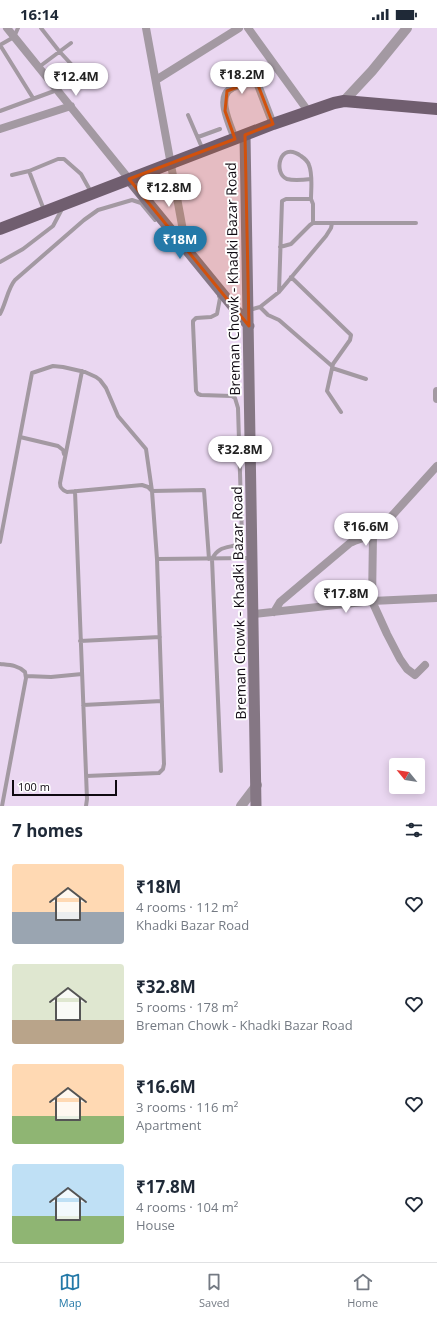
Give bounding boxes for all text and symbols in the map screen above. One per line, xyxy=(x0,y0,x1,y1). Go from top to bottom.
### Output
text: 16:14 xyxy=(20,4,59,24)
pin: ₹18.2M xyxy=(209,61,275,95)
pin: ₹12.4M xyxy=(43,63,109,97)
text: ₹18.2M xyxy=(219,65,265,83)
text: ₹12.4M xyxy=(53,67,99,85)
street label: Breman Chowk - Khadki Bazar Road xyxy=(221,162,244,396)
pin: ₹12.8M xyxy=(136,174,202,208)
text: ₹12.8M xyxy=(146,178,192,196)
pin: ₹18M xyxy=(156,226,204,260)
text: ₹18M xyxy=(163,230,197,248)
pin: ₹32.8M xyxy=(207,436,273,470)
text: ₹32.8M xyxy=(217,440,263,458)
street label: Breman Chowk - Khadki Bazar Road xyxy=(227,486,250,720)
pin: ₹16.6M xyxy=(333,513,399,547)
text: ₹16.6M xyxy=(343,517,389,535)
pin: ₹17.8M xyxy=(313,580,379,614)
text: ₹17.8M xyxy=(323,584,369,602)
north arrow xyxy=(389,758,425,794)
map controls xyxy=(389,758,425,794)
scale bar xyxy=(12,778,117,797)
text: 100 m xyxy=(18,779,50,794)
text: 7 homes xyxy=(12,819,83,842)
icon: filters xyxy=(403,819,425,841)
text: ₹18M xyxy=(136,875,181,898)
icon: home xyxy=(44,880,92,928)
icon: heart xyxy=(403,893,425,915)
text: 4 rooms · 112 m² xyxy=(136,898,238,916)
text: Khadki Bazar Road xyxy=(136,916,249,934)
text: ₹32.8M xyxy=(136,975,196,998)
icon: home xyxy=(44,980,92,1028)
icon: heart xyxy=(403,993,425,1015)
text: 5 rooms · 178 m² xyxy=(136,998,238,1016)
text: Breman Chowk - Khadki Bazar Road xyxy=(136,1016,353,1034)
text: ₹16.6M xyxy=(136,1075,196,1098)
icon: home xyxy=(44,1080,92,1128)
icon: heart xyxy=(403,1093,425,1115)
text: 3 rooms · 116 m² xyxy=(136,1098,238,1116)
text: Apartment xyxy=(136,1116,201,1134)
text: ₹17.8M xyxy=(136,1175,196,1198)
icon: home xyxy=(44,1180,92,1228)
icon: heart xyxy=(403,1193,425,1215)
text: 4 rooms · 104 m² xyxy=(136,1198,238,1216)
text: House xyxy=(136,1216,175,1234)
tab: Map xyxy=(59,1271,82,1310)
tab: Saved xyxy=(199,1271,230,1310)
tab: Home xyxy=(347,1271,378,1310)

